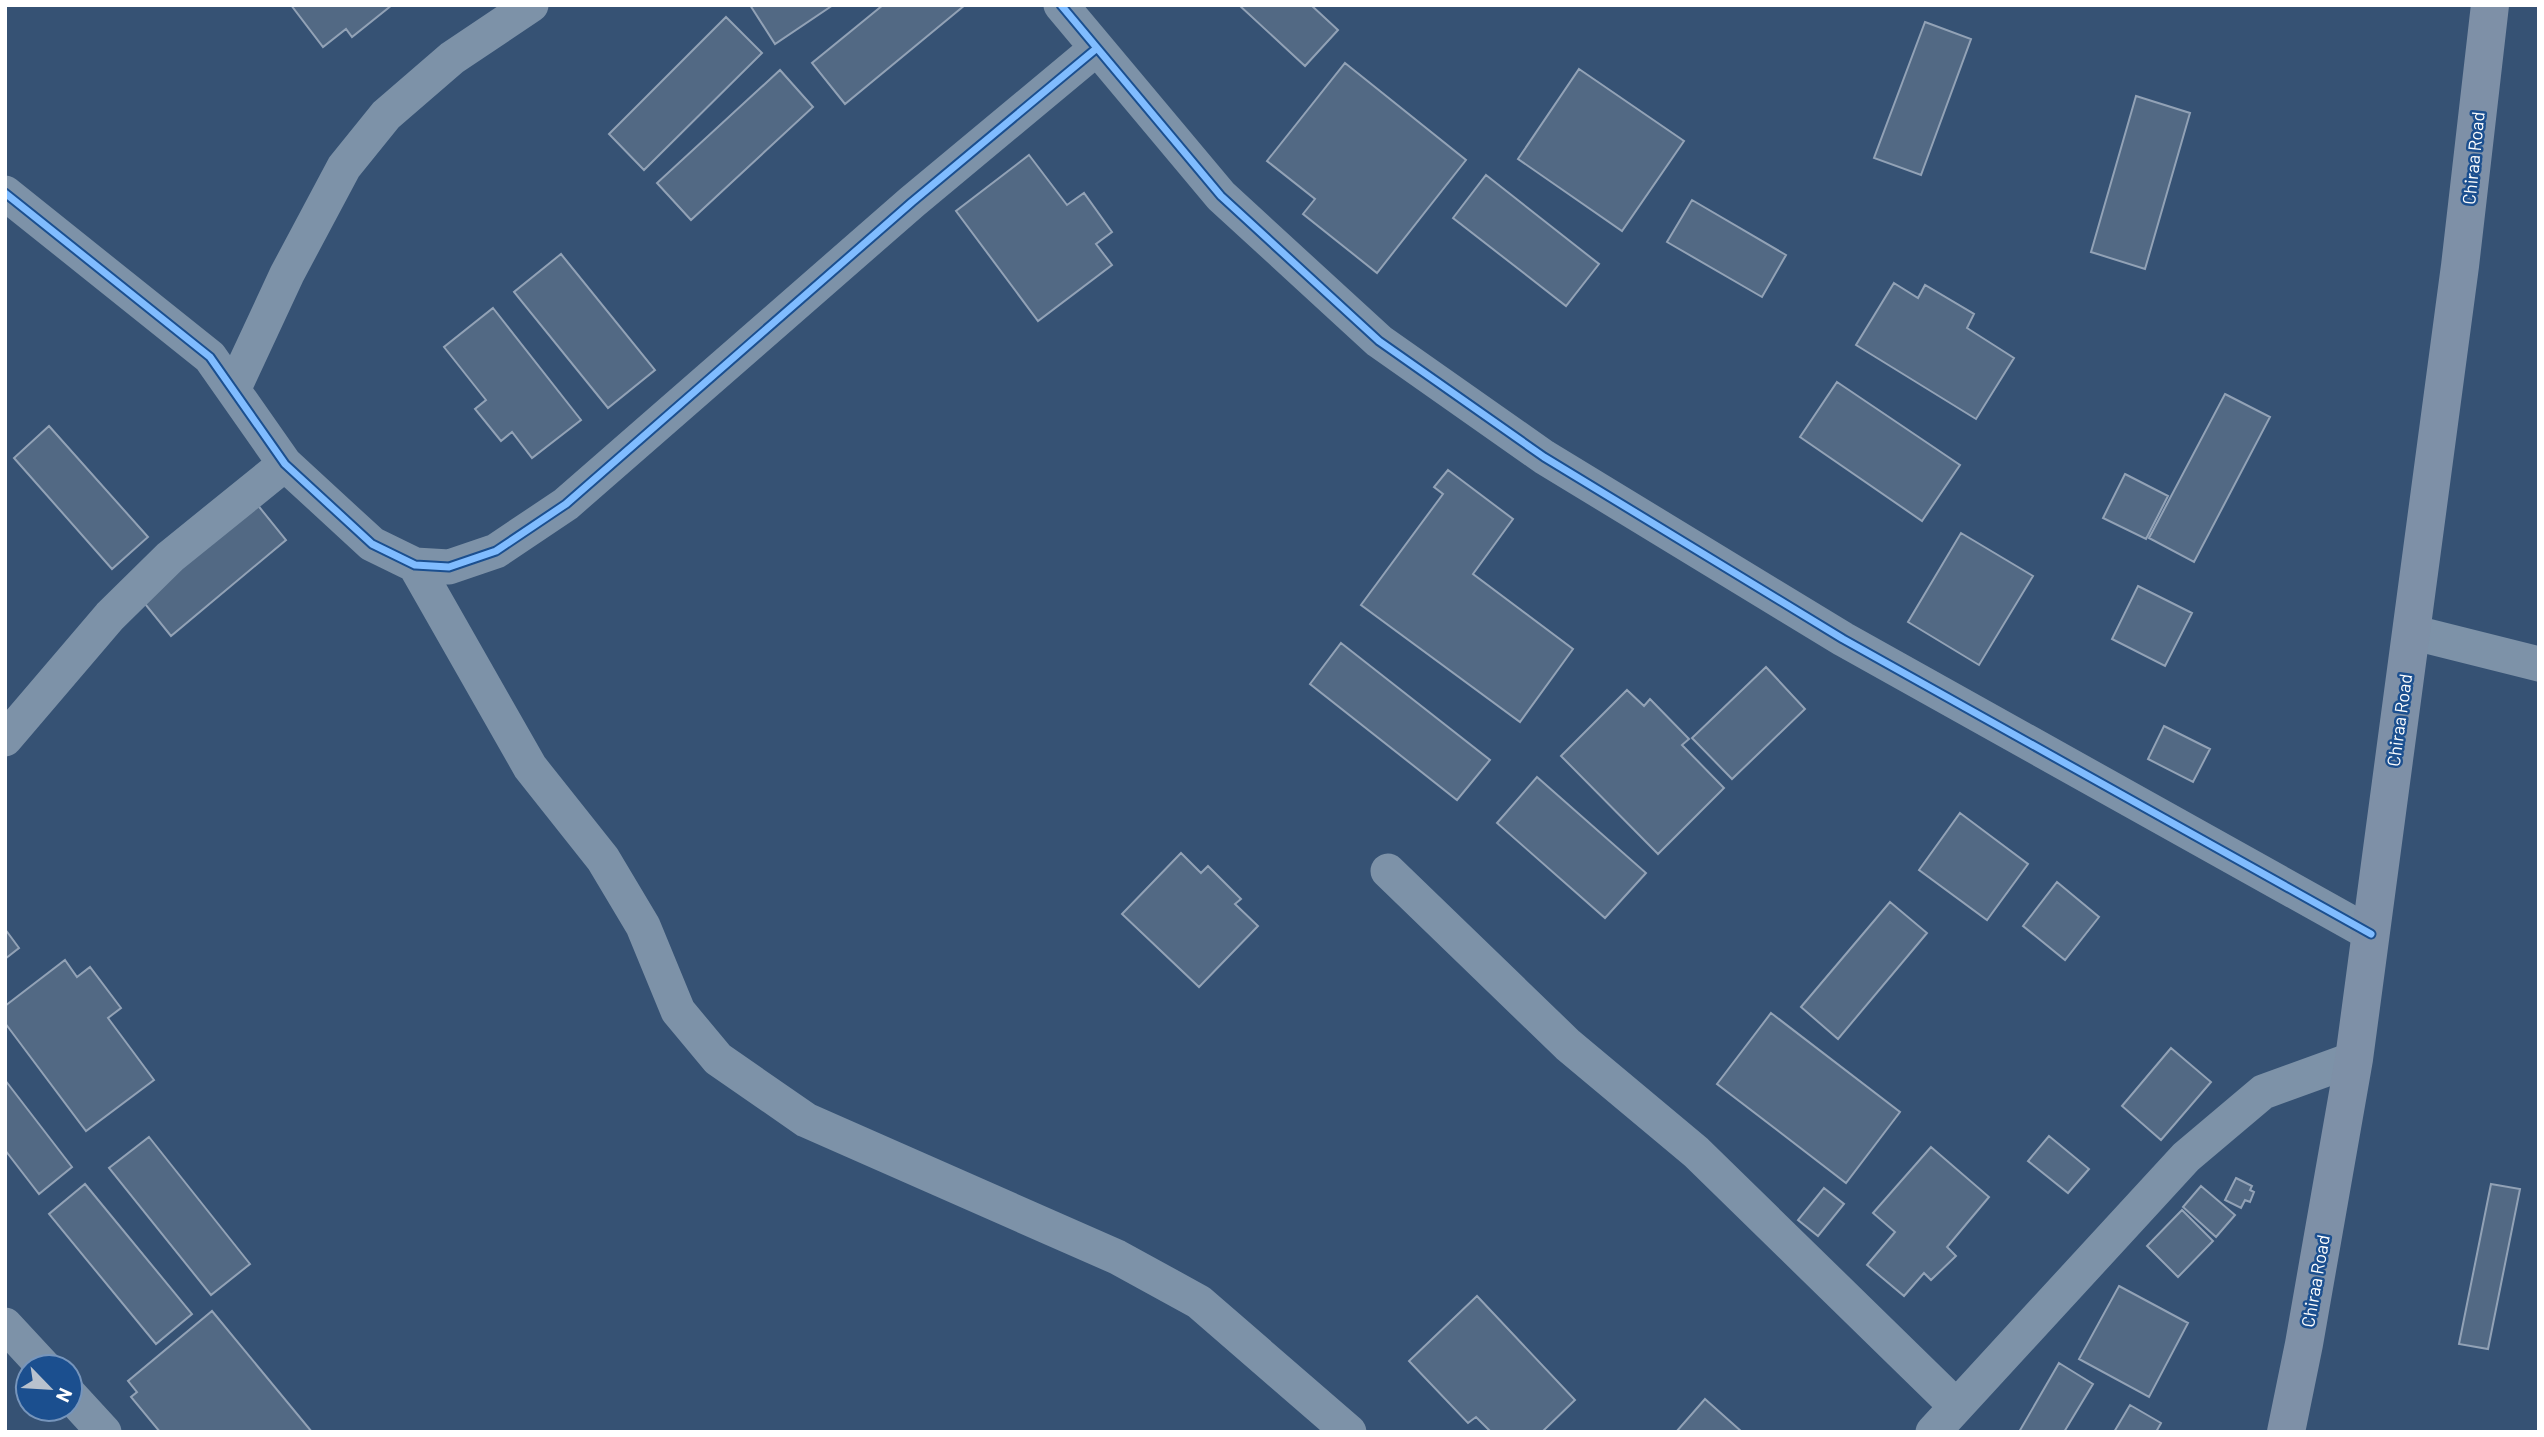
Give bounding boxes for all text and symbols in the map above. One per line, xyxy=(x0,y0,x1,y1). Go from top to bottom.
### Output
street label: Chiraa Road xyxy=(2457,110,2489,206)
street label: Chiraa Road xyxy=(2382,672,2416,768)
street label: Chiraa Road xyxy=(2296,1233,2334,1329)
north arrow xyxy=(14,1353,84,1423)
text: N xyxy=(52,1385,78,1406)

